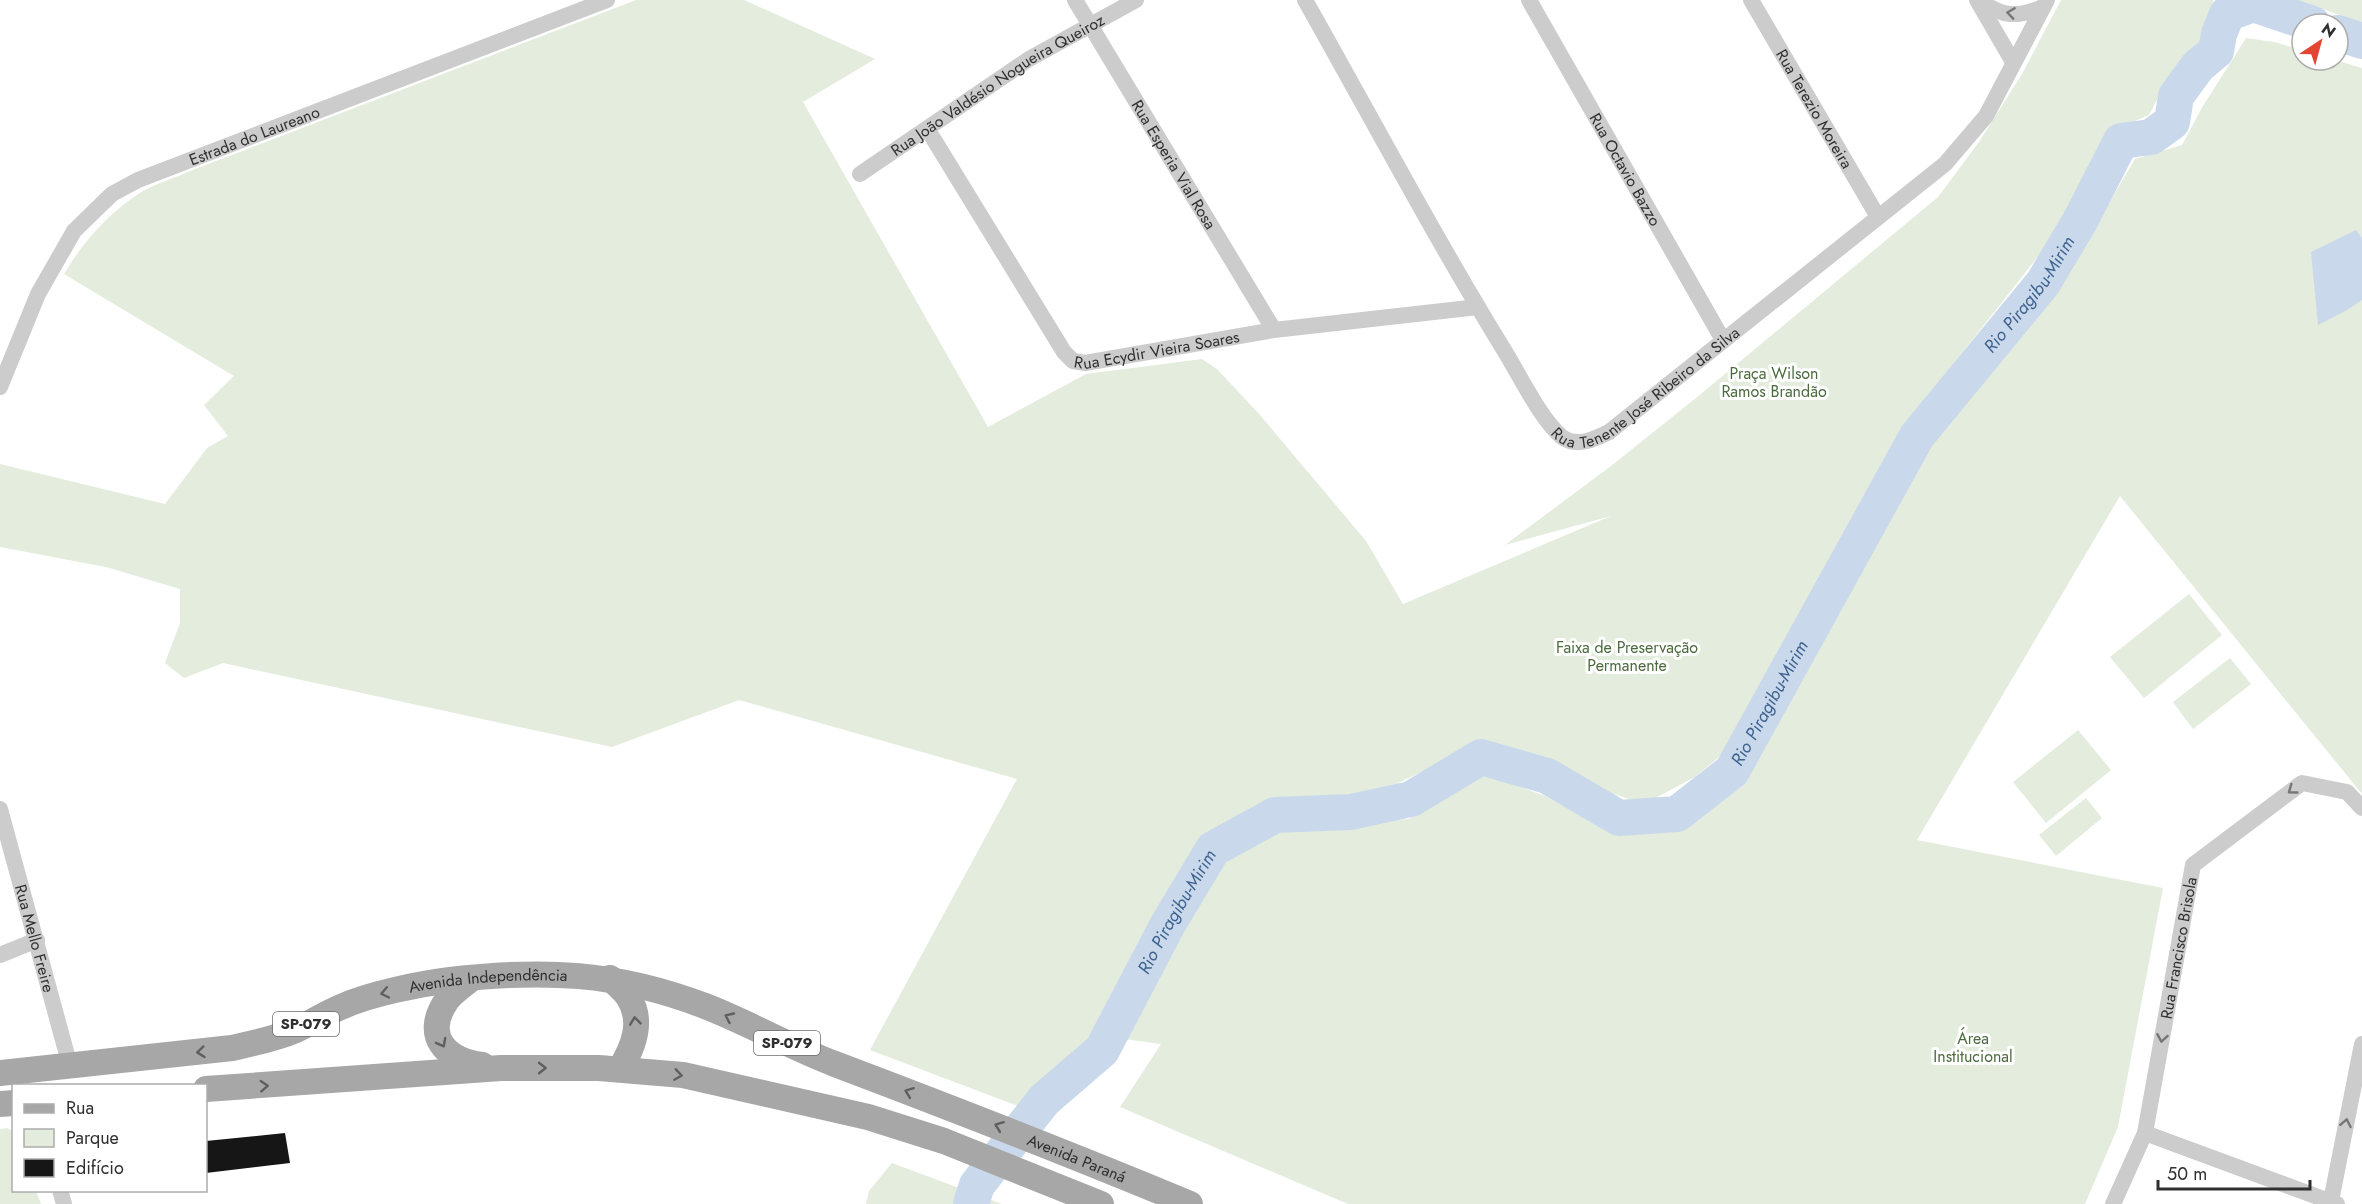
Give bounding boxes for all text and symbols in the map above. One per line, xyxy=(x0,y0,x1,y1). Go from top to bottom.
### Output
street label: Rua João Valdésio Nogueira Queiroz xyxy=(886,8,1109,161)
one-way arrow xyxy=(2006,8,2016,20)
north arrow xyxy=(2290,12,2350,72)
text: N xyxy=(2317,17,2340,43)
street label: Rua Terezio Moreira xyxy=(1771,45,1859,173)
street label: Rua Esperia Vial Rosa xyxy=(1126,95,1222,234)
street label: Estrada do Laureano xyxy=(185,100,323,171)
street label: Rua Octavio Bazzo xyxy=(1584,109,1667,230)
water label: Rio Piragibu-Mirim xyxy=(1978,231,2081,358)
street label: Rua Tenente José Ribeiro da Silva xyxy=(1546,321,1744,454)
street label: Rua Ecydir Vieira Soares xyxy=(1072,325,1241,375)
park label: Praça Wilson Ramos Brandão xyxy=(1721,362,1827,403)
park label: Faixa de Preservação Permanente xyxy=(1556,636,1698,677)
water label: Rio Piragibu-Mirim xyxy=(1724,636,1815,770)
one-way arrow xyxy=(2287,783,2298,794)
water label: Rio Piragibu-Mirim xyxy=(1131,845,1223,979)
street label: Rua Francisco Brisola xyxy=(2154,875,2202,1021)
street label: Rua Mello Freire xyxy=(10,882,61,995)
street label: Avenida Independência xyxy=(407,963,568,998)
one-way arrow xyxy=(380,986,390,999)
road number: SP-079 xyxy=(273,1012,339,1036)
one-way arrow xyxy=(725,1012,736,1024)
one-way arrow xyxy=(629,1016,642,1026)
park label: Área Institucional xyxy=(1933,1027,2013,1068)
road number: SP-079 xyxy=(754,1031,820,1055)
one-way arrow xyxy=(2156,1033,2169,1043)
one-way arrow xyxy=(435,1037,446,1047)
one-way arrow xyxy=(196,1045,205,1058)
one-way arrow xyxy=(538,1062,547,1074)
one-way arrow xyxy=(673,1069,683,1081)
one-way arrow xyxy=(259,1079,268,1092)
legend xyxy=(12,1084,207,1192)
one-way arrow xyxy=(904,1087,915,1099)
text: Rua xyxy=(66,1095,94,1121)
one-way arrow xyxy=(2339,1118,2352,1128)
one-way arrow xyxy=(994,1121,1004,1134)
text: Parque xyxy=(66,1125,119,1151)
street label: Avenida Paraná xyxy=(1024,1128,1129,1188)
scale bar xyxy=(2158,1153,2310,1191)
text: Edifício xyxy=(66,1155,124,1181)
text: 50 m xyxy=(2167,1161,2207,1187)

